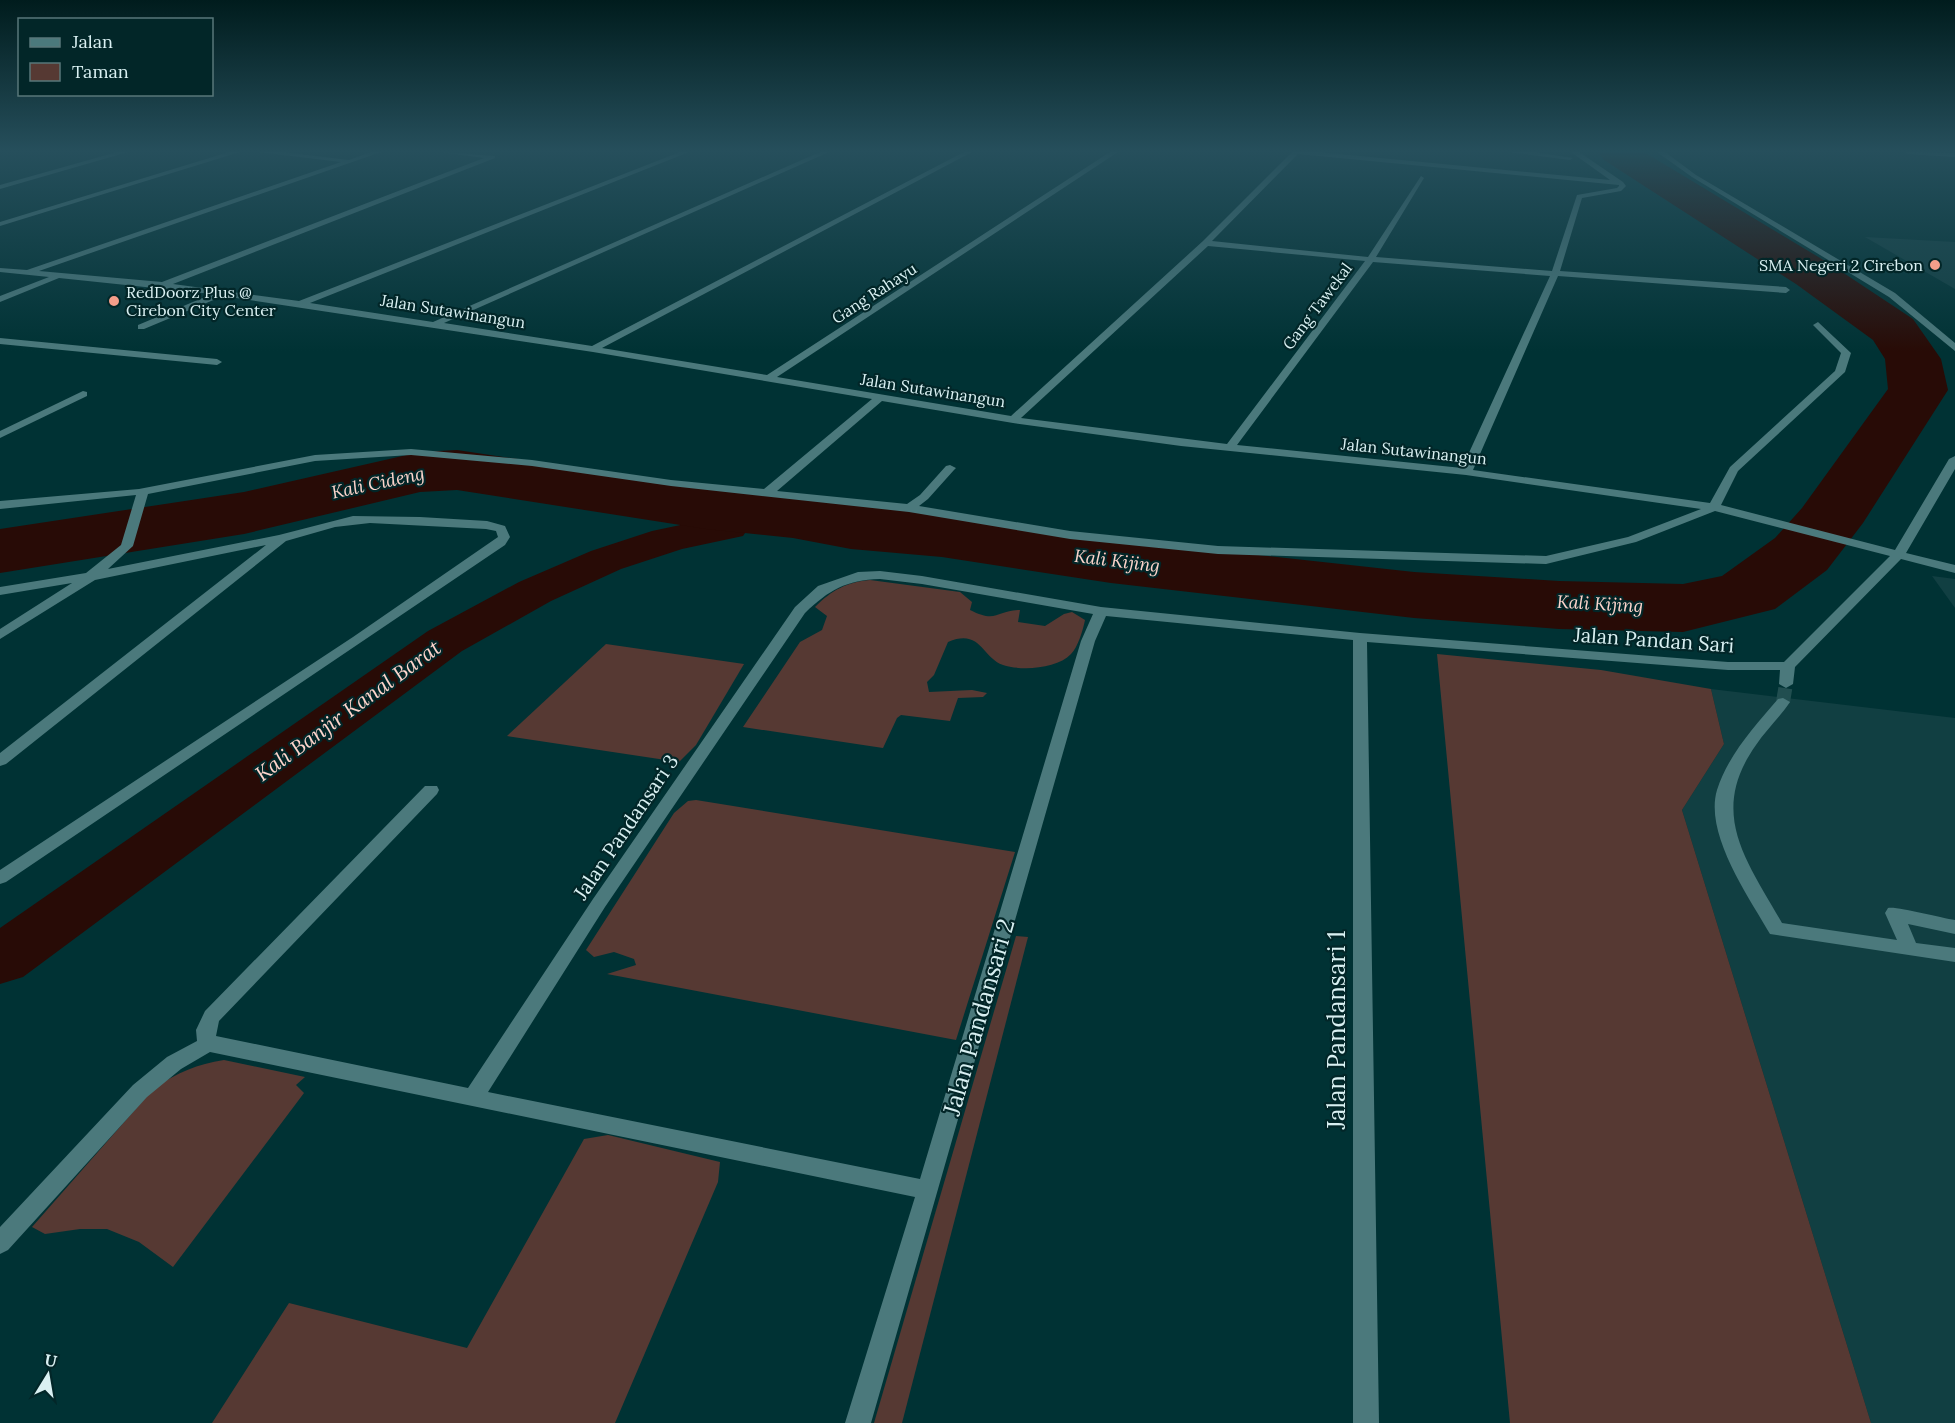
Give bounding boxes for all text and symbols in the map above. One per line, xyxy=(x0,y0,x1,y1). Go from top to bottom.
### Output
legend xyxy=(18,18,213,96)
text: Jalan xyxy=(71,30,113,53)
text: Taman xyxy=(72,60,129,83)
place label: SMA Negeri 2 Cirebon xyxy=(1759,255,1923,275)
street label: Gang Rahayu xyxy=(828,258,921,328)
marker: SMA Negeri 2 Cirebon xyxy=(1928,258,1942,272)
street label: Gang Tawekal xyxy=(1278,259,1356,353)
place label: RedDoorz Plus @ Cirebon City Center xyxy=(126,282,276,320)
street label: Jalan Sutawinangun xyxy=(378,290,527,332)
marker: RedDoorz Plus @ Cirebon City Center xyxy=(107,294,121,308)
street label: Jalan Sutawinangun xyxy=(858,369,1007,411)
street label: Jalan Sutawinangun xyxy=(1339,433,1488,469)
water label: Kali Cideng xyxy=(329,461,427,504)
water label: Kali Kijing xyxy=(1073,544,1161,577)
water label: Kali Kijing xyxy=(1556,590,1644,617)
street label: Jalan Pandan Sari xyxy=(1572,621,1735,658)
water label: Kali Banjir Kanal Barat xyxy=(250,634,446,787)
street label: Jalan Pandansari 3 xyxy=(567,749,683,905)
street label: Jalan Pandansari 2 xyxy=(935,915,1021,1120)
street label: Jalan Pandansari 1 xyxy=(1321,930,1352,1131)
north arrow xyxy=(18,1345,78,1405)
text: U xyxy=(43,1349,59,1371)

